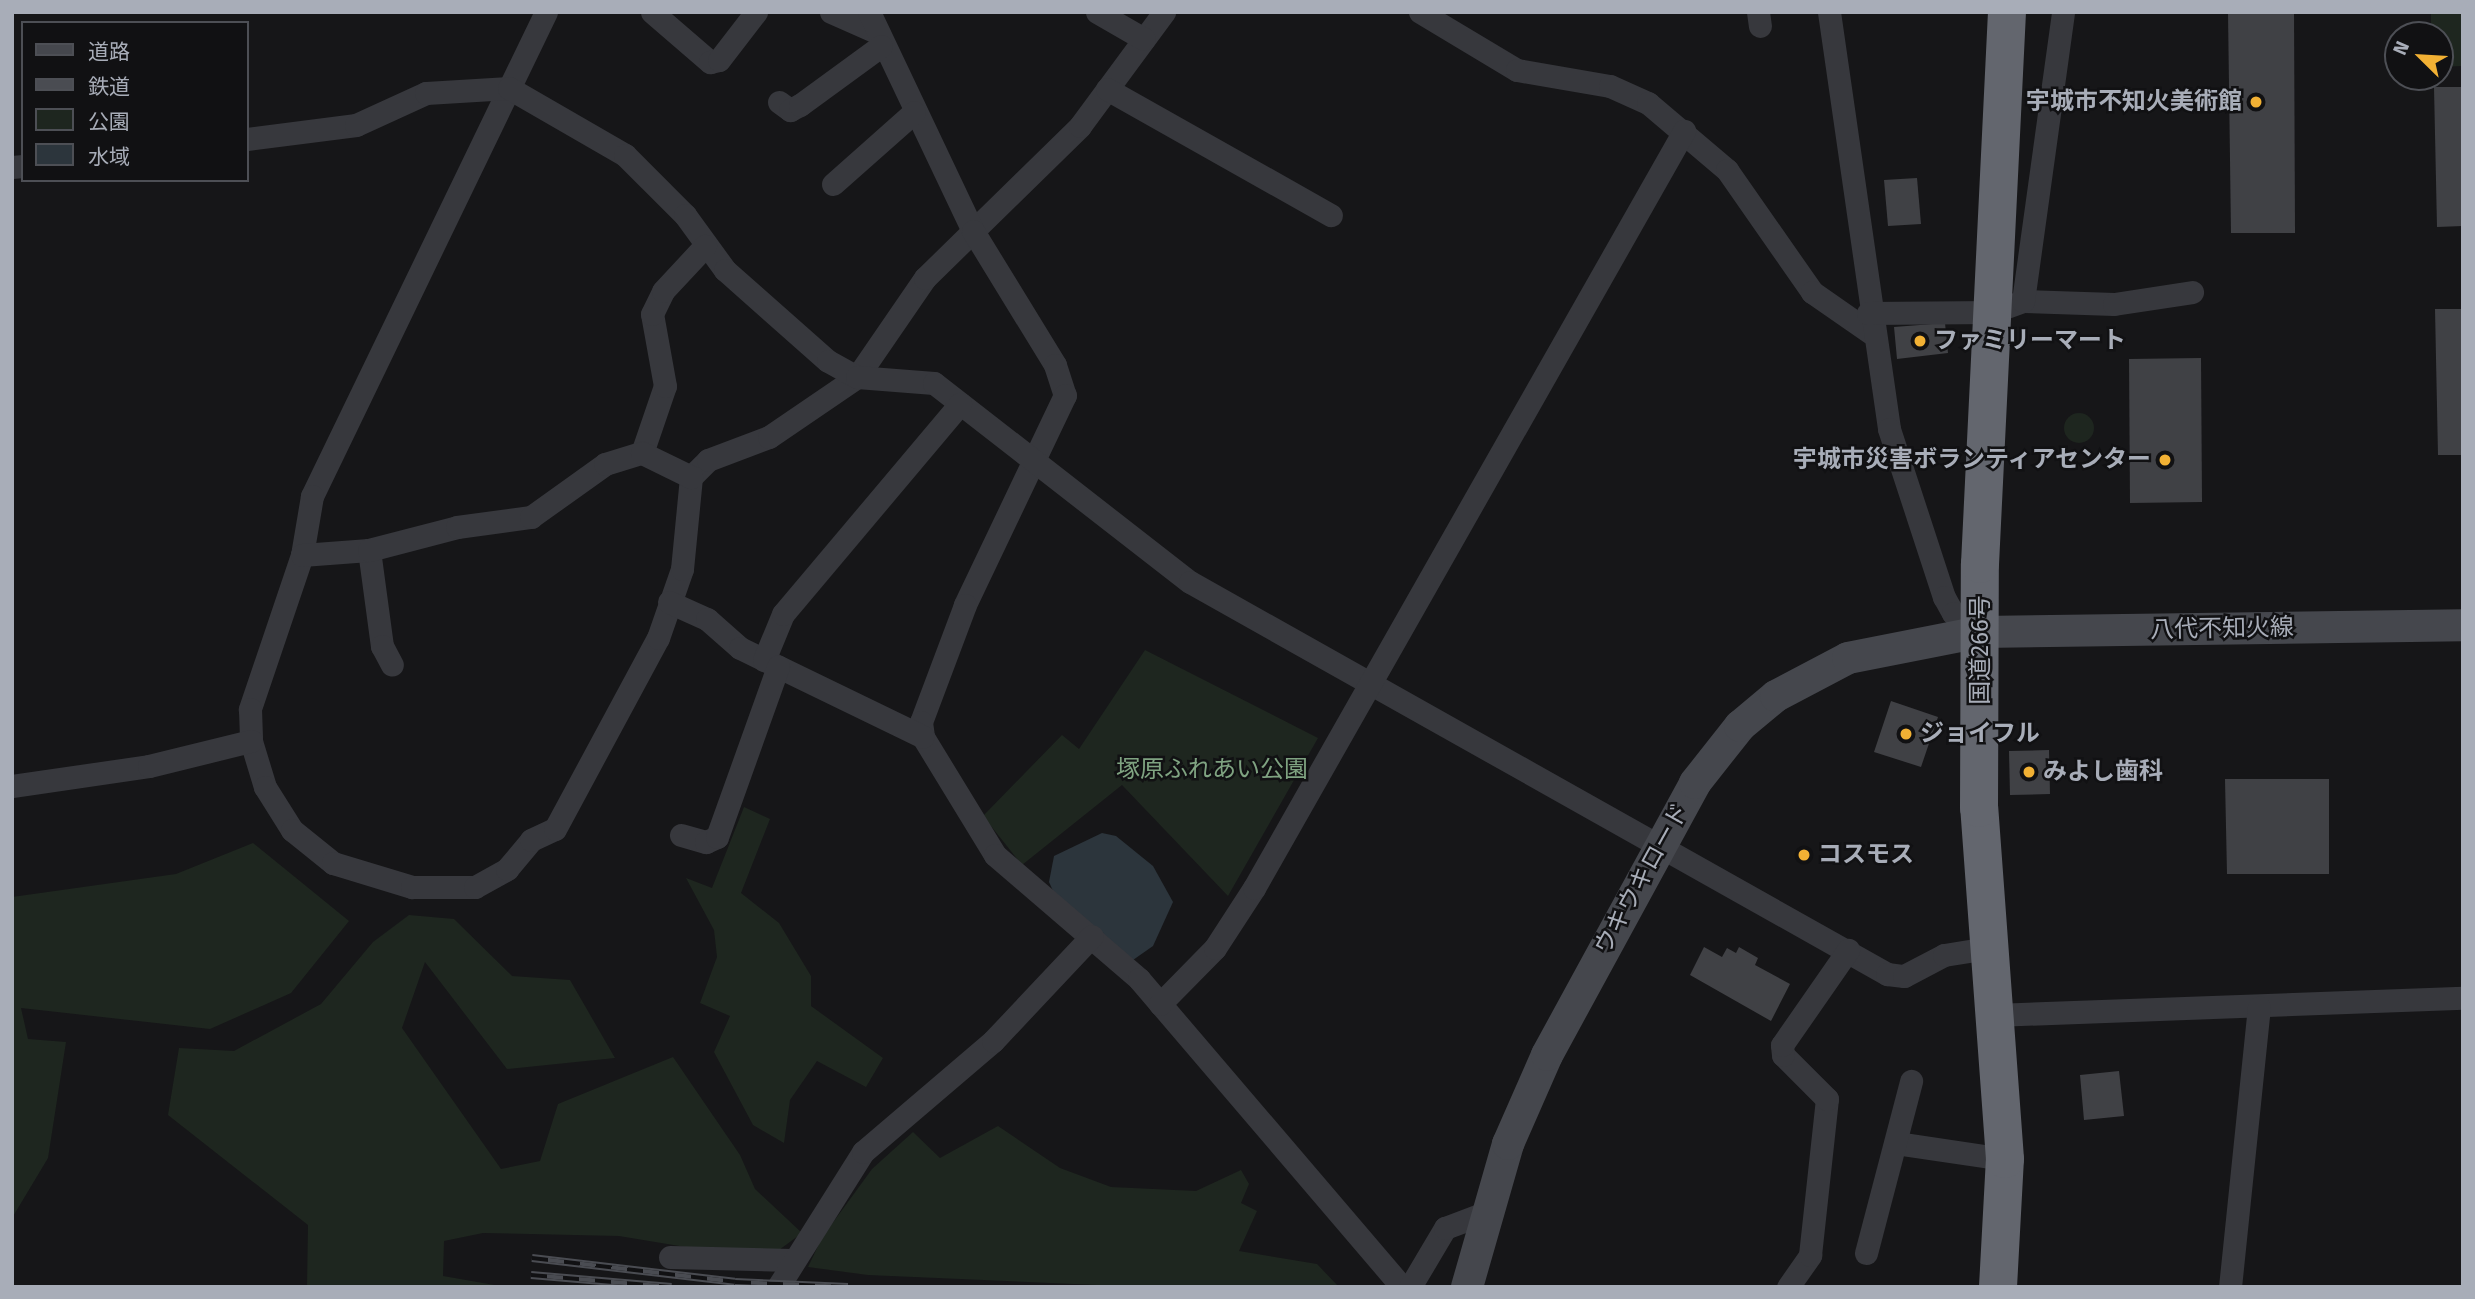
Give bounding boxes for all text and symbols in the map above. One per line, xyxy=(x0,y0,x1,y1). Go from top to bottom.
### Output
legend xyxy=(21,21,248,182)
north arrow xyxy=(2384,21,2454,91)
text: N xyxy=(2388,38,2414,59)
text: 道路 xyxy=(88,39,130,65)
text: 鉄道 xyxy=(88,74,130,100)
place label: 宇城市不知火美術館 xyxy=(2026,88,2242,116)
marker: 宇城市不知火美術館 xyxy=(2248,94,2264,110)
text: 公園 xyxy=(88,109,130,135)
text: 水域 xyxy=(88,144,130,170)
place label: ファミリーマート xyxy=(1934,327,2126,355)
marker: ファミリーマート xyxy=(1912,333,1928,349)
place label: 宇城市災害ボランティアセンター xyxy=(1791,446,2151,474)
marker: 宇城市災害ボランティアセンター xyxy=(2157,452,2173,468)
street label: 国道266号 xyxy=(1967,595,1995,705)
street label: 八代不知火線 xyxy=(2150,613,2294,645)
place label: ジョイフル xyxy=(1920,720,2040,748)
marker: ジョイフル xyxy=(1898,726,1914,742)
park label: 塚原ふれあい公園 xyxy=(1116,756,1308,784)
place label: みよし歯科 xyxy=(2043,758,2163,786)
marker: みよし歯科 xyxy=(2021,764,2037,780)
street label: ウキウキロード xyxy=(1589,799,1695,959)
place label: コスモス xyxy=(1818,841,1914,869)
marker: コスモス xyxy=(1796,847,1812,863)

